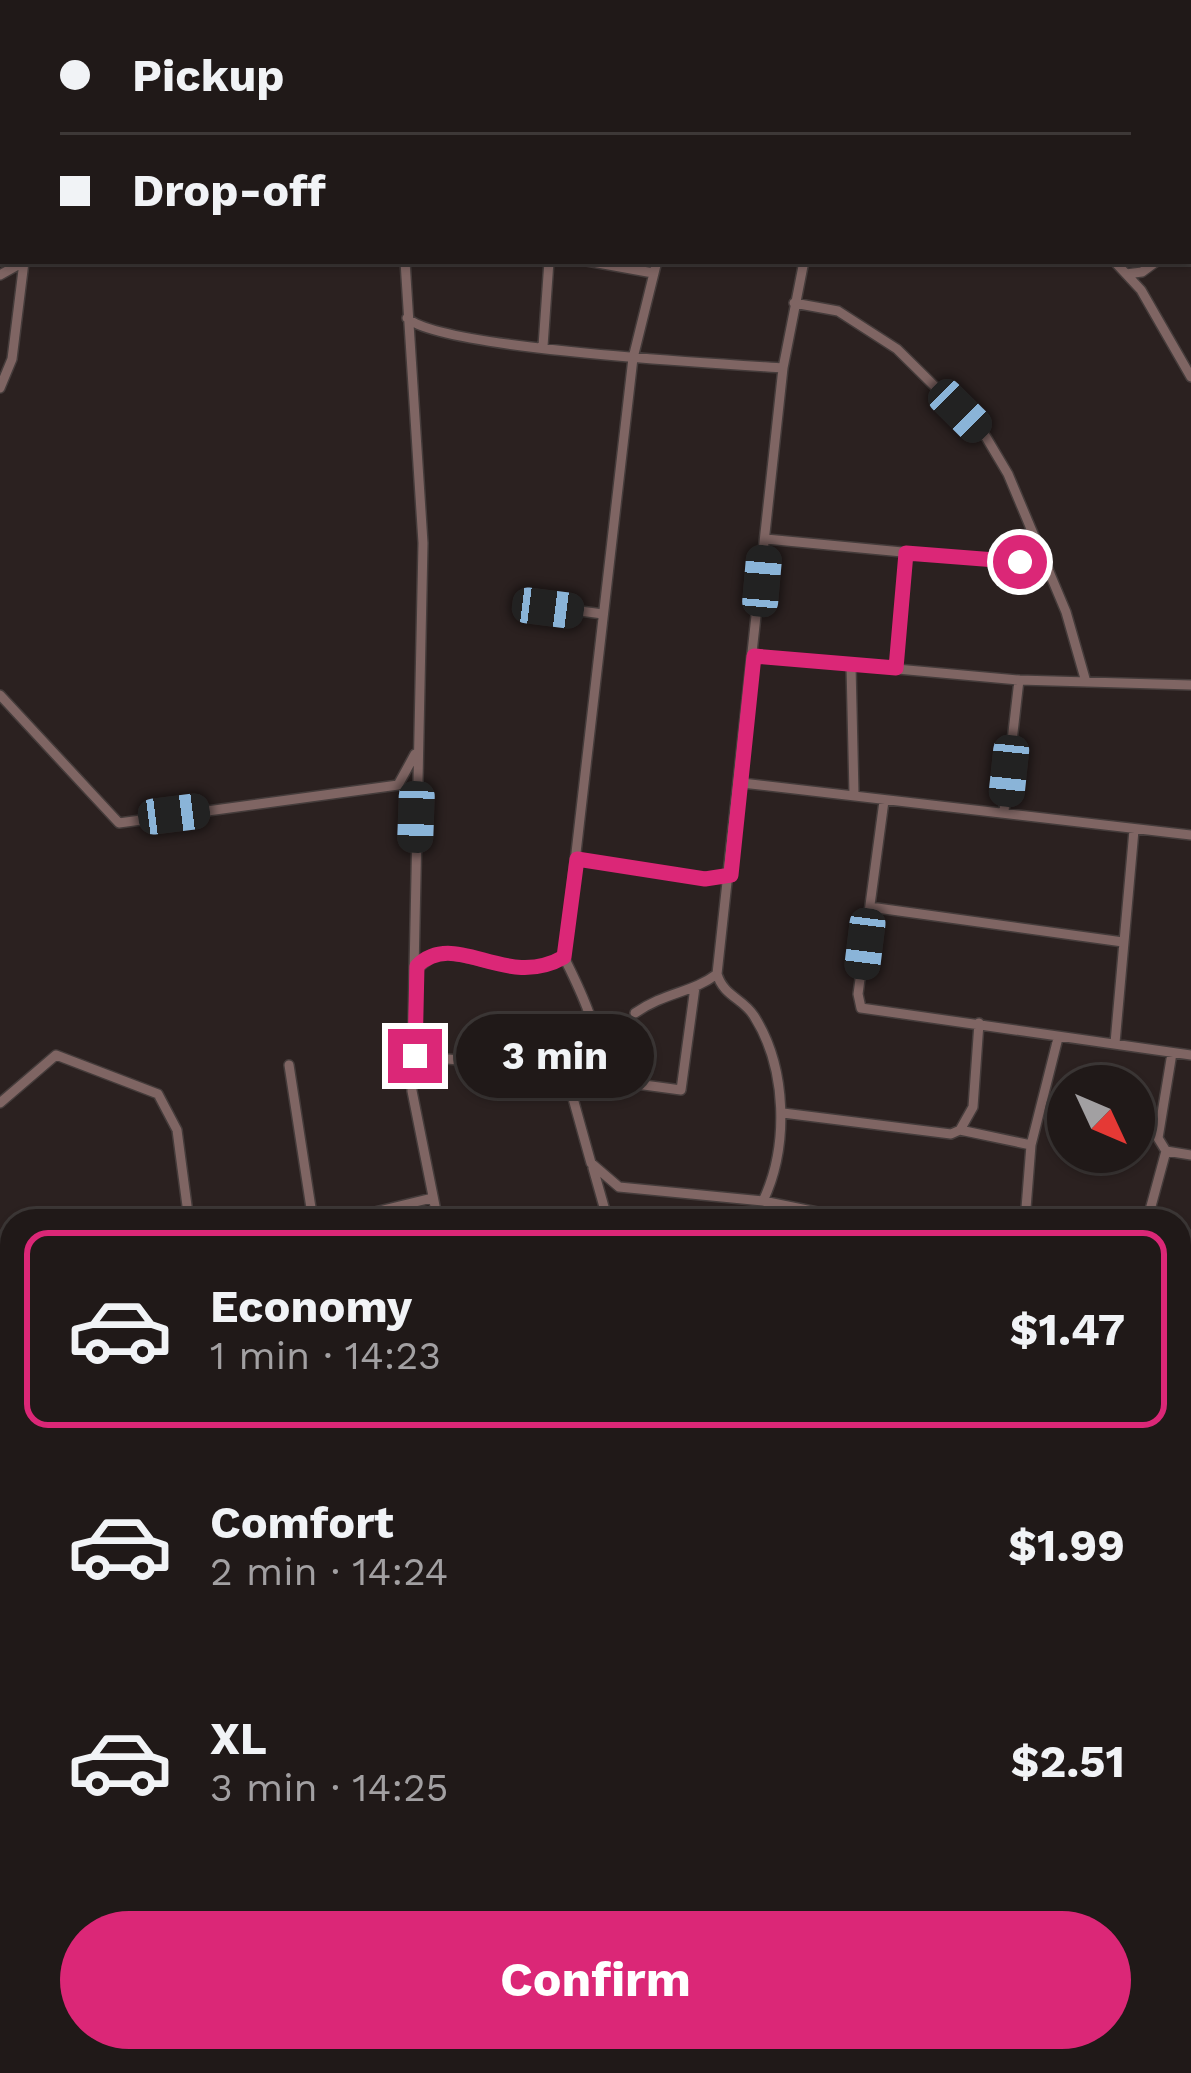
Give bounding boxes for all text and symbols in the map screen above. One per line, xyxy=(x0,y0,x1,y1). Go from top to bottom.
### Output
text: Pickup xyxy=(132,49,284,102)
text: Drop-off xyxy=(132,164,326,217)
car xyxy=(922,373,998,449)
route start xyxy=(993,535,1047,589)
car xyxy=(741,544,783,618)
car xyxy=(510,586,586,630)
car xyxy=(987,733,1031,809)
car xyxy=(397,780,435,854)
car xyxy=(136,792,212,836)
car xyxy=(843,906,887,982)
callout: 3 min xyxy=(457,1014,655,1098)
route end xyxy=(388,1029,442,1083)
text: 3 min xyxy=(502,1033,608,1078)
north arrow xyxy=(1047,1065,1155,1173)
map controls xyxy=(1047,1065,1155,1173)
icon: car xyxy=(66,1275,174,1383)
text: Economy xyxy=(210,1280,412,1333)
text: $1.47 xyxy=(1010,1303,1125,1356)
text: 1 min · 14:23 xyxy=(210,1333,441,1378)
icon: car xyxy=(66,1491,174,1599)
text: Comfort xyxy=(210,1496,394,1549)
text: $1.99 xyxy=(1008,1519,1125,1572)
text: 2 min · 14:24 xyxy=(210,1549,448,1594)
icon: car xyxy=(66,1707,174,1815)
text: XL xyxy=(210,1712,267,1765)
text: $2.51 xyxy=(1011,1735,1125,1788)
text: 3 min · 14:25 xyxy=(210,1765,448,1810)
button: Confirm xyxy=(60,1911,1131,2049)

